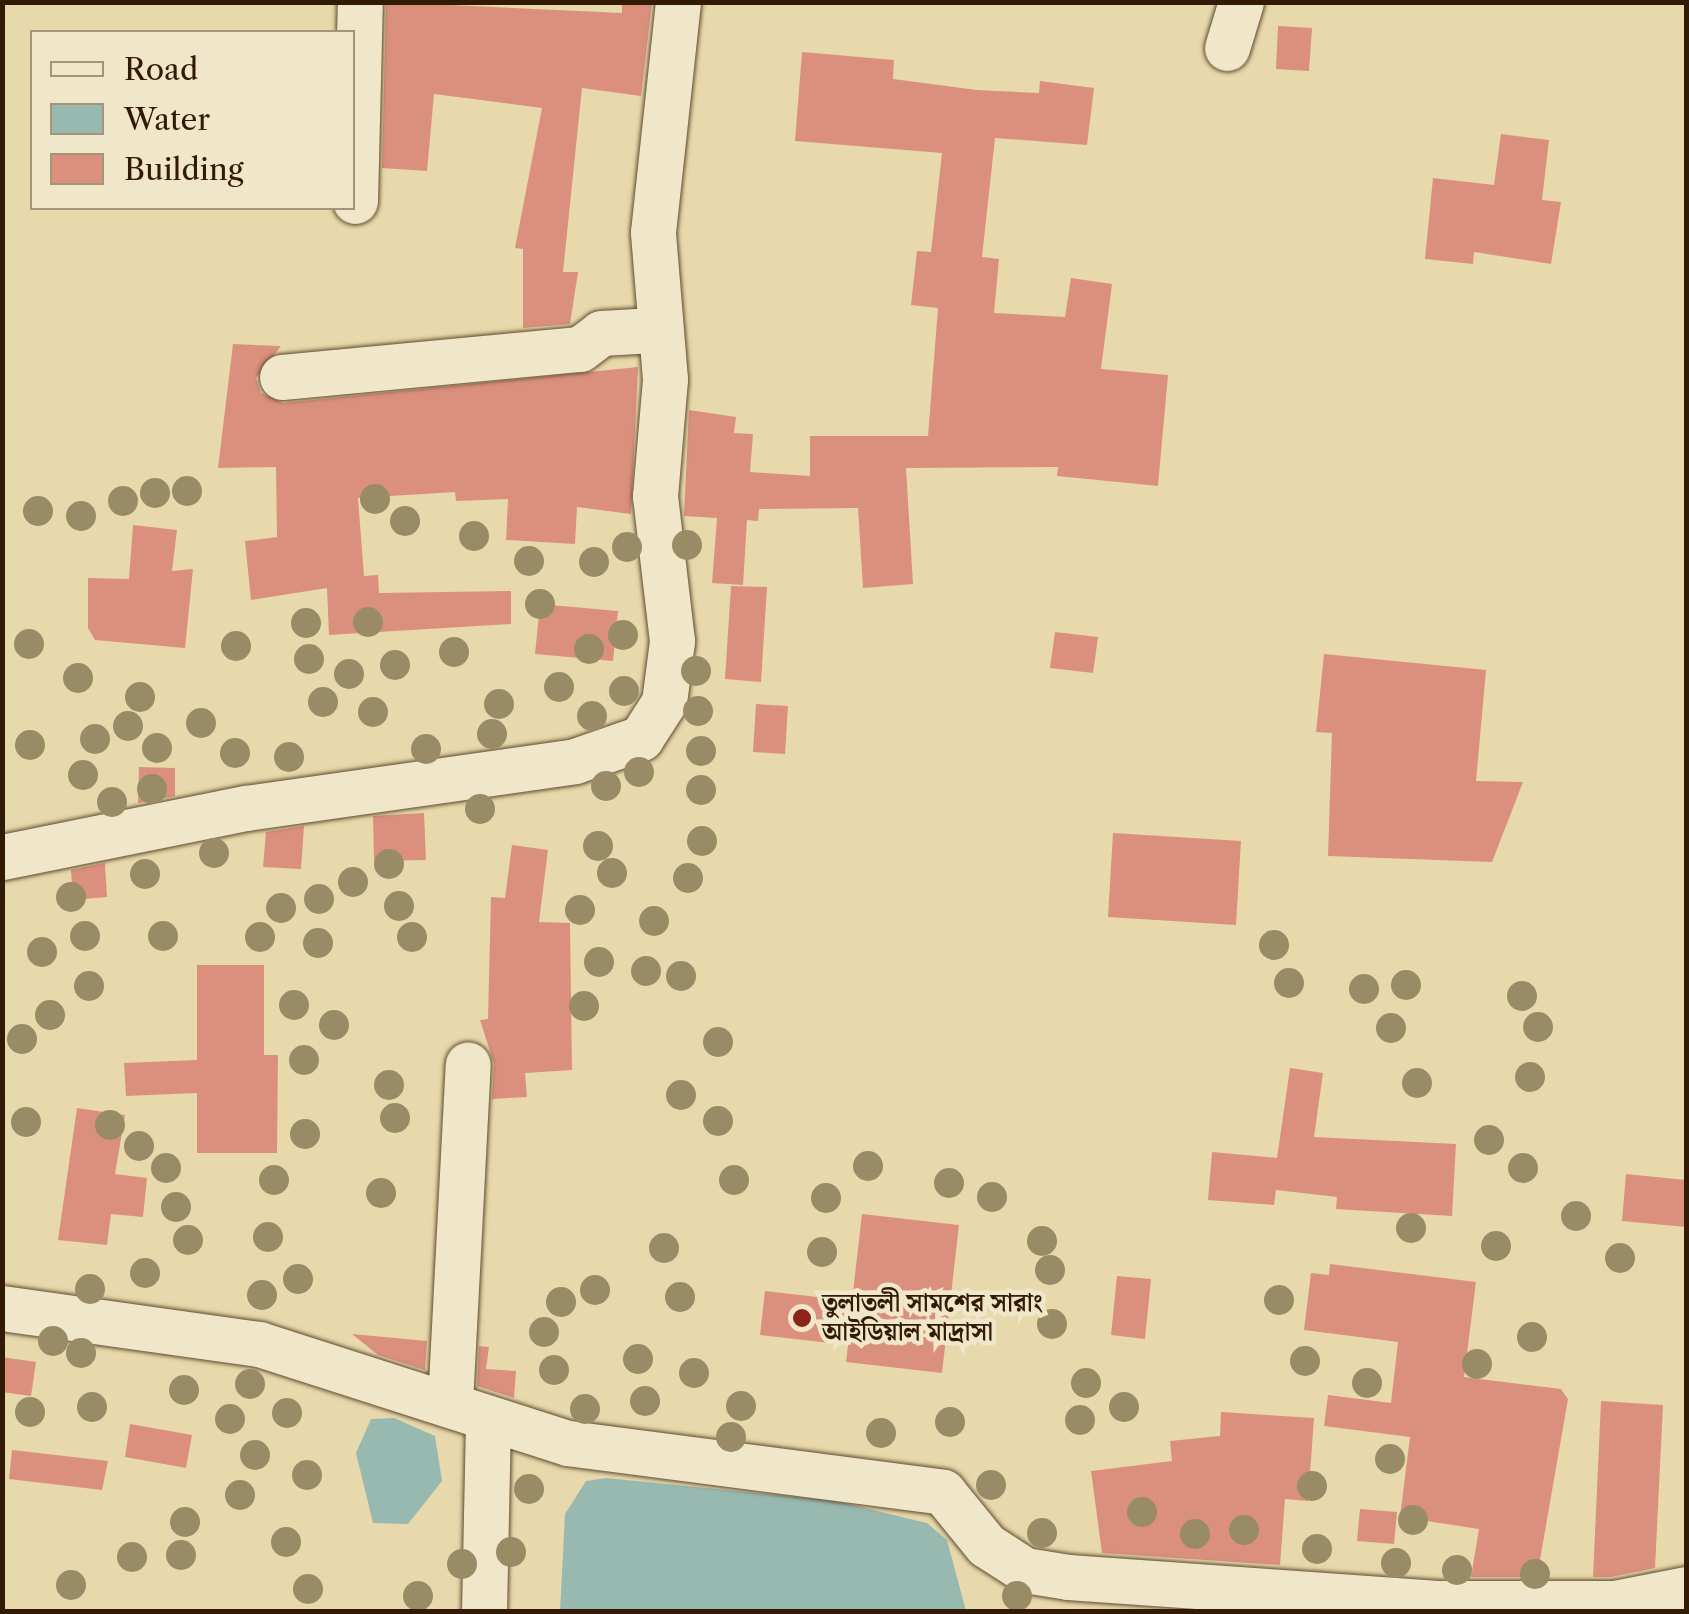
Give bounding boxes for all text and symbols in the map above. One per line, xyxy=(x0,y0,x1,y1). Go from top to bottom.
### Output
legend xyxy=(30,30,355,210)
text: Road xyxy=(124,51,198,88)
text: Water xyxy=(124,101,210,138)
text: Building xyxy=(124,151,244,188)
place label: তুলাতলী সামশের সারাং আইডিয়াল মাদ্রাসা xyxy=(822,1289,1043,1348)
marker: তুলাতলী সামশের সারাং আইডিয়াল মাদ্রাসা xyxy=(791,1307,813,1329)

